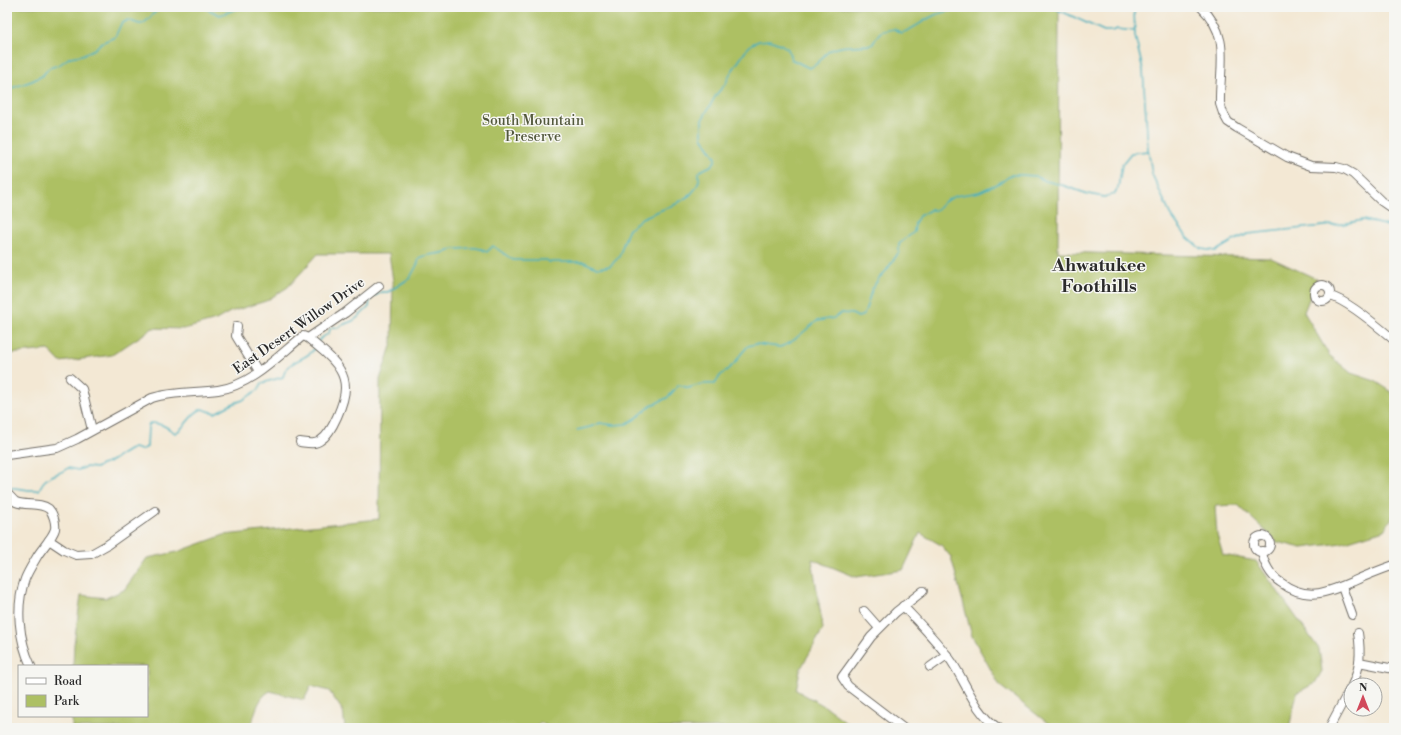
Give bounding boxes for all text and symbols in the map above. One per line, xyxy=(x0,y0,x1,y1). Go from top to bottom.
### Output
park label: South Mountain Preserve xyxy=(482,112,585,146)
district label: Ahwatukee Foothills xyxy=(1051,254,1146,298)
street label: East Desert Willow Drive xyxy=(229,274,369,378)
legend xyxy=(18,665,148,717)
text: Road xyxy=(54,674,82,689)
north arrow xyxy=(1343,677,1383,717)
text: N xyxy=(1359,681,1368,695)
text: Park xyxy=(54,694,80,709)

